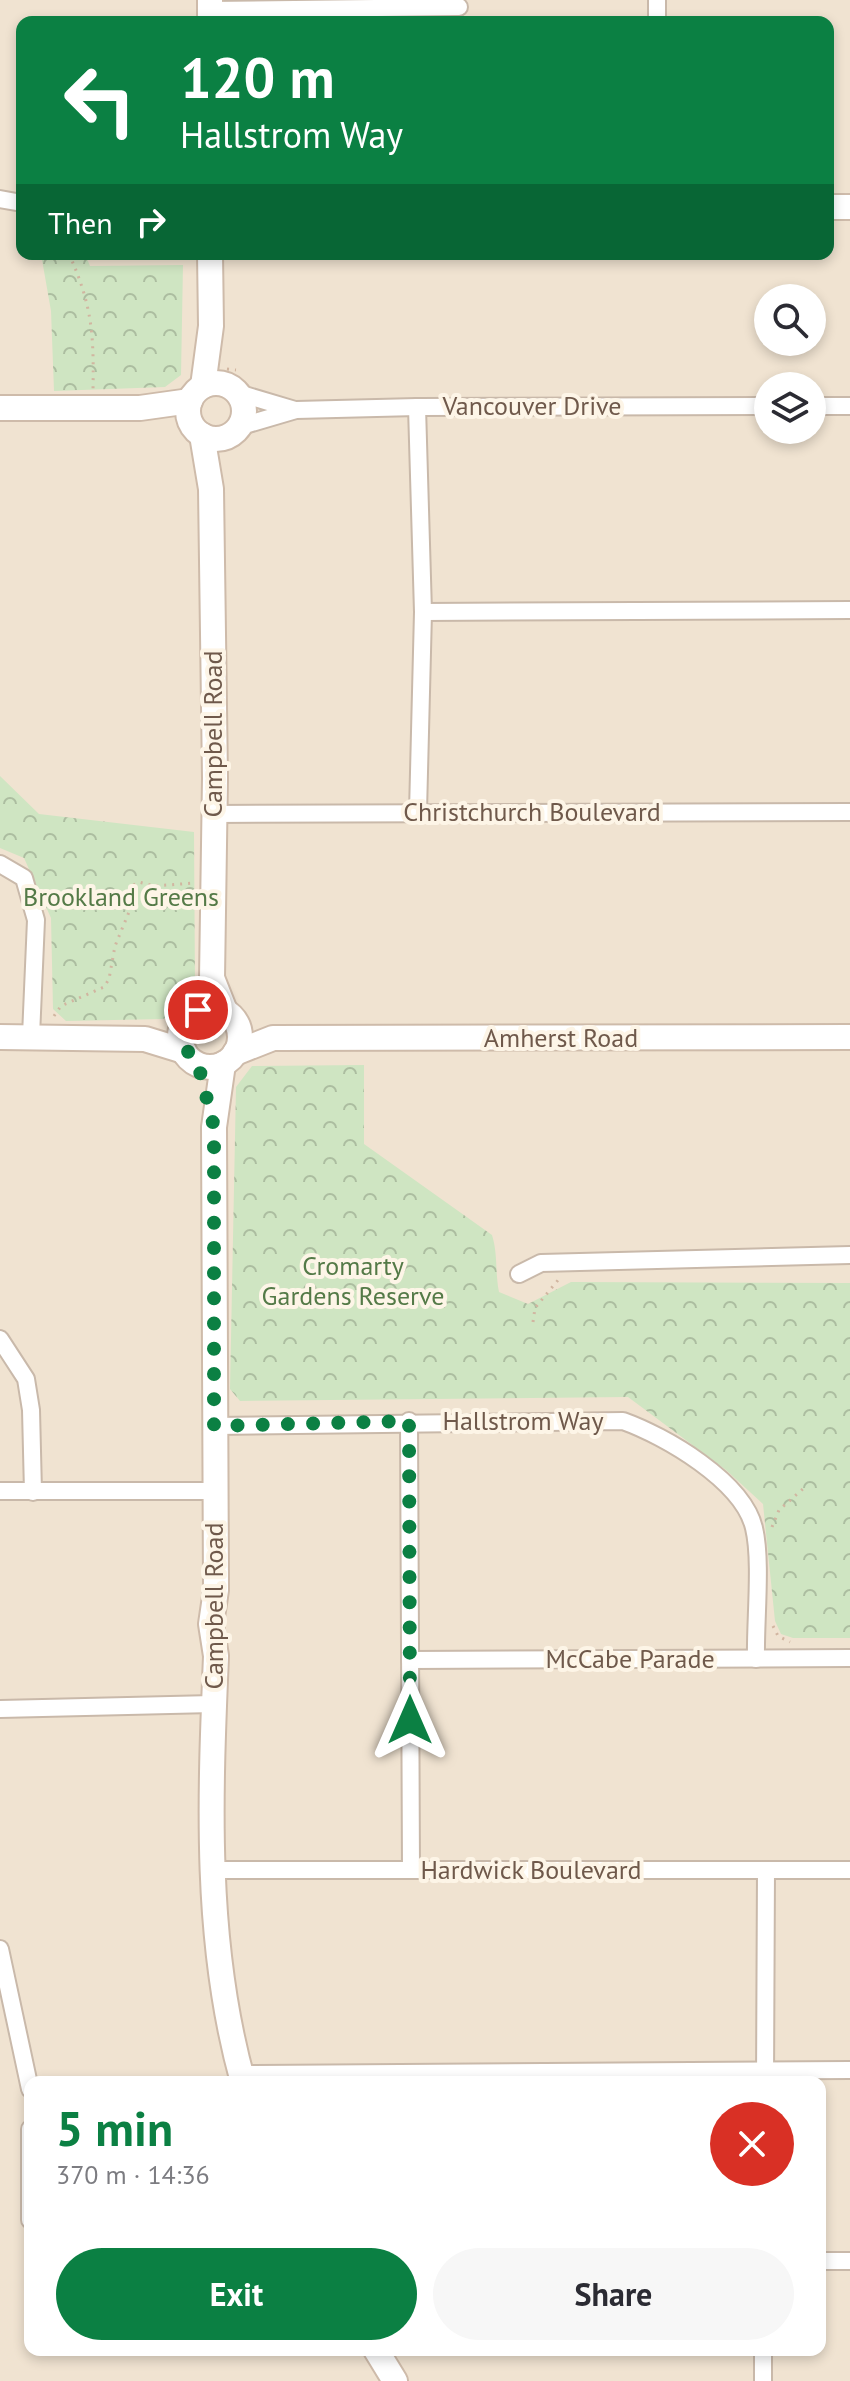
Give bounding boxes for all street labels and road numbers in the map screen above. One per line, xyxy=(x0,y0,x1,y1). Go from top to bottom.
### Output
street label: Vancouver Drive xyxy=(441,389,622,422)
street label: Campbell Road xyxy=(196,651,229,817)
street label: Christchurch Boulevard xyxy=(403,795,661,828)
street label: Amherst Road xyxy=(484,1021,638,1054)
street label: Hallstrom Way xyxy=(442,1404,604,1437)
street label: Campbell Road xyxy=(197,1523,230,1689)
street label: McCabe Parade xyxy=(545,1642,715,1675)
street label: Hardwick Boulevard xyxy=(420,1853,642,1886)

